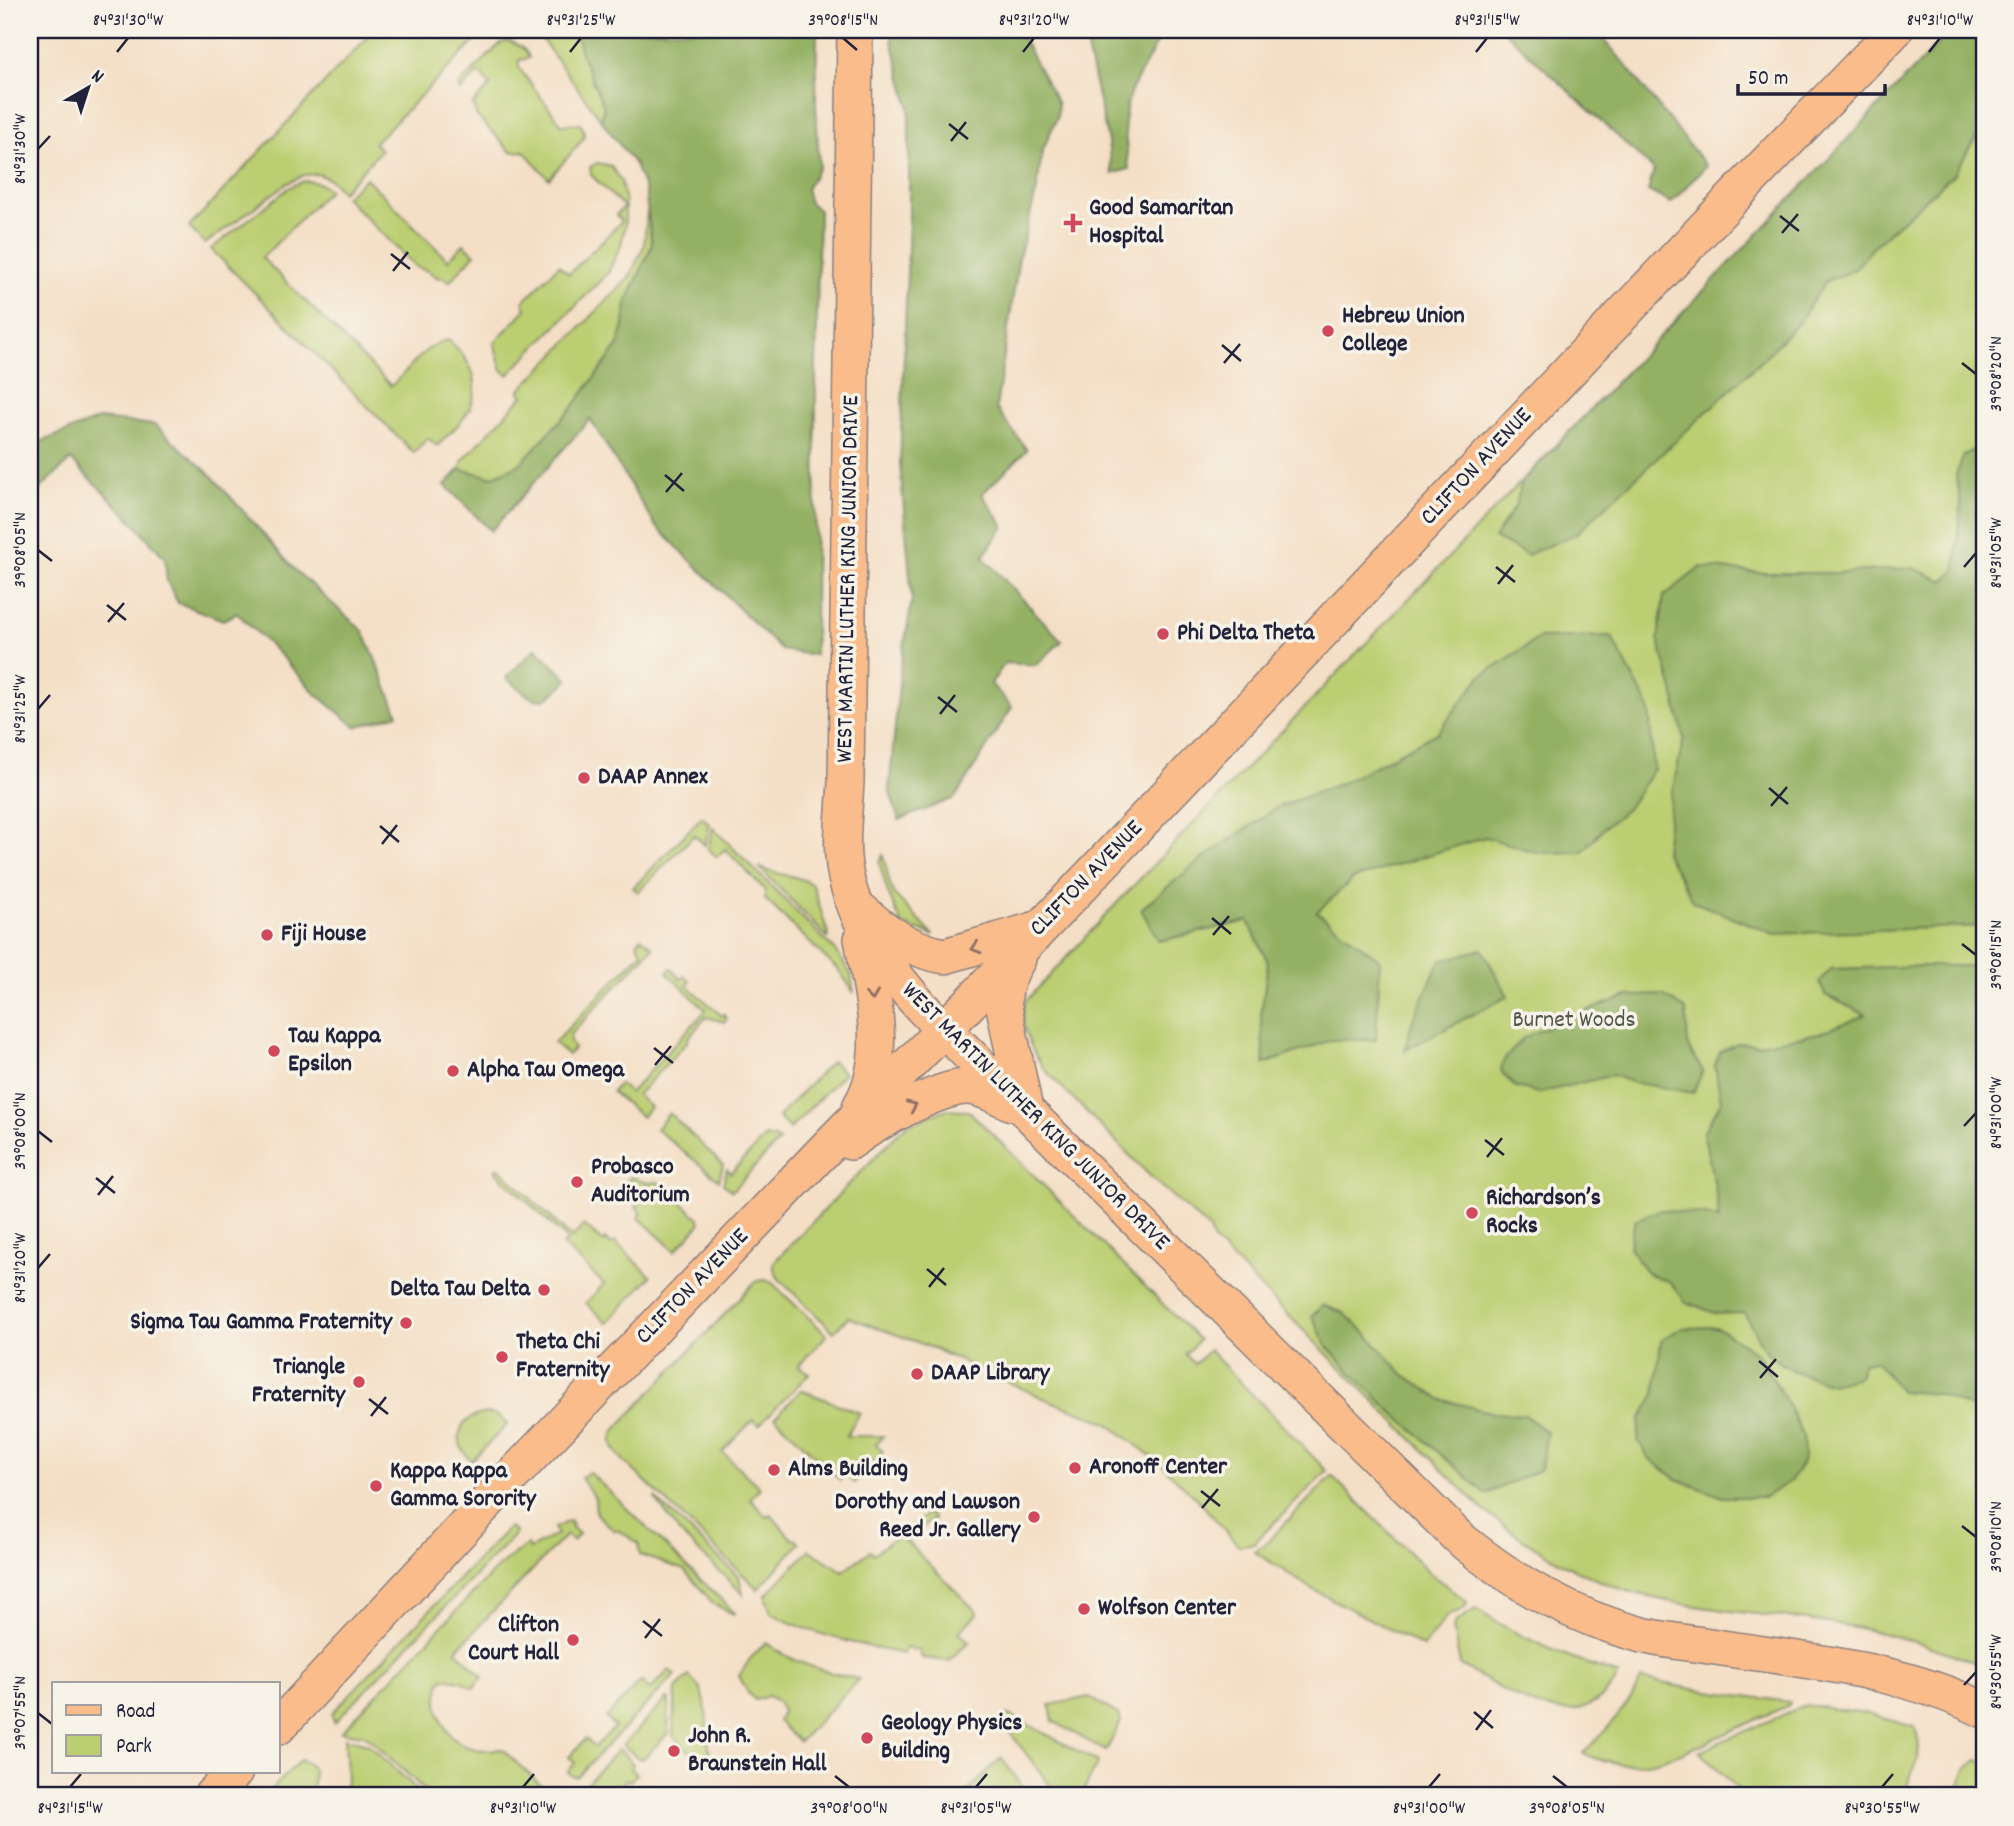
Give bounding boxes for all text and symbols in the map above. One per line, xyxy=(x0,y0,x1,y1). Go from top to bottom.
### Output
text: 84°31'30"W xyxy=(93,9,164,34)
text: 84°31'25"W xyxy=(547,9,616,34)
text: 39°08'15"N xyxy=(808,9,878,34)
text: 84°31'20"W xyxy=(999,9,1070,34)
text: 84°31'15"W xyxy=(1455,9,1520,34)
text: 84°31'10"W xyxy=(1907,9,1974,34)
north arrow xyxy=(52,52,122,122)
scale bar xyxy=(1738,52,1884,96)
text: N xyxy=(84,64,109,91)
text: 50 m xyxy=(1748,65,1788,95)
text: 84°31'30"W xyxy=(9,113,34,184)
place label: Good Samaritan Hospital xyxy=(1089,192,1233,254)
marker: Good Samaritan Hospital xyxy=(1063,213,1083,233)
place label: Hebrew Union College xyxy=(1342,300,1464,362)
marker: Hebrew Union College xyxy=(1320,323,1336,339)
text: 39°08'20"N xyxy=(1985,336,2010,412)
street label: WEST MARTIN LUTHER KING JUNIOR DRIVE xyxy=(829,395,869,763)
street label: CLIFTON AVENUE xyxy=(1413,400,1541,534)
text: 39°08'05"N xyxy=(9,512,34,588)
text: 84°31'05"W xyxy=(1985,517,2010,588)
place label: Phi Delta Theta xyxy=(1177,617,1315,651)
marker: Phi Delta Theta xyxy=(1155,626,1171,642)
text: 84°31'25"W xyxy=(9,674,34,743)
place label: DAAP Annex xyxy=(598,761,708,795)
marker: DAAP Annex xyxy=(576,770,592,786)
street label: CLIFTON AVENUE xyxy=(1023,813,1152,945)
place label: Fiji House xyxy=(281,918,367,952)
text: 39°08'15"N xyxy=(1985,920,2010,990)
marker: Fiji House xyxy=(259,927,275,943)
one-way arrow xyxy=(970,940,982,954)
street label: WEST MARTIN LUTHER KING JUNIOR DRIVE xyxy=(893,975,1177,1259)
one-way arrow xyxy=(864,990,879,1002)
park label: Burnet Woods xyxy=(1512,1004,1636,1038)
place label: Tau Kappa Epsilon xyxy=(288,1020,381,1082)
marker: Tau Kappa Epsilon xyxy=(266,1043,282,1059)
place label: Alpha Tau Omega xyxy=(467,1054,625,1088)
marker: Alpha Tau Omega xyxy=(445,1063,461,1079)
text: 84°31'00"W xyxy=(1985,1076,2010,1149)
text: 39°08'00"N xyxy=(9,1092,34,1170)
one-way arrow xyxy=(905,1100,917,1114)
place label: Probasco Auditorium xyxy=(591,1151,690,1213)
marker: Probasco Auditorium xyxy=(569,1174,585,1190)
place label: Richardson’s Rocks xyxy=(1486,1182,1601,1244)
marker: Richardson’s Rocks xyxy=(1464,1205,1480,1221)
street label: CLIFTON AVENUE xyxy=(629,1221,758,1353)
text: 84°31'20"W xyxy=(9,1232,34,1303)
place label: Delta Tau Delta xyxy=(390,1273,531,1307)
marker: Delta Tau Delta xyxy=(536,1282,552,1298)
place label: Sigma Tau Gamma Fraternity xyxy=(130,1306,393,1340)
marker: Sigma Tau Gamma Fraternity xyxy=(398,1315,414,1331)
place label: Theta Chi Fraternity xyxy=(516,1326,611,1388)
marker: Theta Chi Fraternity xyxy=(494,1349,510,1365)
place label: Triangle Fraternity xyxy=(252,1351,346,1413)
place label: DAAP Library xyxy=(931,1357,1051,1391)
marker: DAAP Library xyxy=(909,1366,925,1382)
marker: Triangle Fraternity xyxy=(351,1374,367,1390)
place label: Aronoff Center xyxy=(1089,1451,1228,1485)
place label: Alms Building xyxy=(788,1453,908,1487)
place label: Kappa Kappa Gamma Sorority xyxy=(390,1455,537,1517)
marker: Aronoff Center xyxy=(1067,1460,1083,1476)
marker: Alms Building xyxy=(766,1462,782,1478)
marker: Kappa Kappa Gamma Sorority xyxy=(368,1478,384,1494)
place label: Dorothy and Lawson Reed Jr. Gallery xyxy=(835,1486,1021,1548)
text: 39°08'10"N xyxy=(1985,1501,2010,1573)
marker: Dorothy and Lawson Reed Jr. Gallery xyxy=(1026,1509,1042,1525)
place label: Wolfson Center xyxy=(1098,1592,1237,1626)
marker: Wolfson Center xyxy=(1076,1601,1092,1617)
place label: Clifton Court Hall xyxy=(468,1609,559,1671)
marker: Clifton Court Hall xyxy=(565,1632,581,1648)
text: 84°30'55"W xyxy=(1985,1634,2010,1710)
text: 39°07'55"N xyxy=(9,1676,34,1750)
legend xyxy=(52,1682,280,1773)
text: Road xyxy=(116,1698,155,1728)
place label: Geology Physics Building xyxy=(881,1707,1022,1769)
place label: John R. Braunstein Hall xyxy=(688,1720,827,1782)
marker: Geology Physics Building xyxy=(859,1730,875,1746)
text: Park xyxy=(116,1733,152,1763)
marker: John R. Braunstein Hall xyxy=(666,1743,682,1759)
text: 84°31'15"W xyxy=(38,1797,103,1822)
text: 84°31'10"W xyxy=(490,1797,557,1822)
text: 39°08'00"N xyxy=(810,1797,888,1822)
text: 84°31'05"W xyxy=(941,1797,1012,1822)
text: 84°31'00"W xyxy=(1393,1797,1466,1822)
text: 39°08'05"N xyxy=(1529,1797,1605,1822)
text: 84°30'55"W xyxy=(1844,1797,1920,1822)

